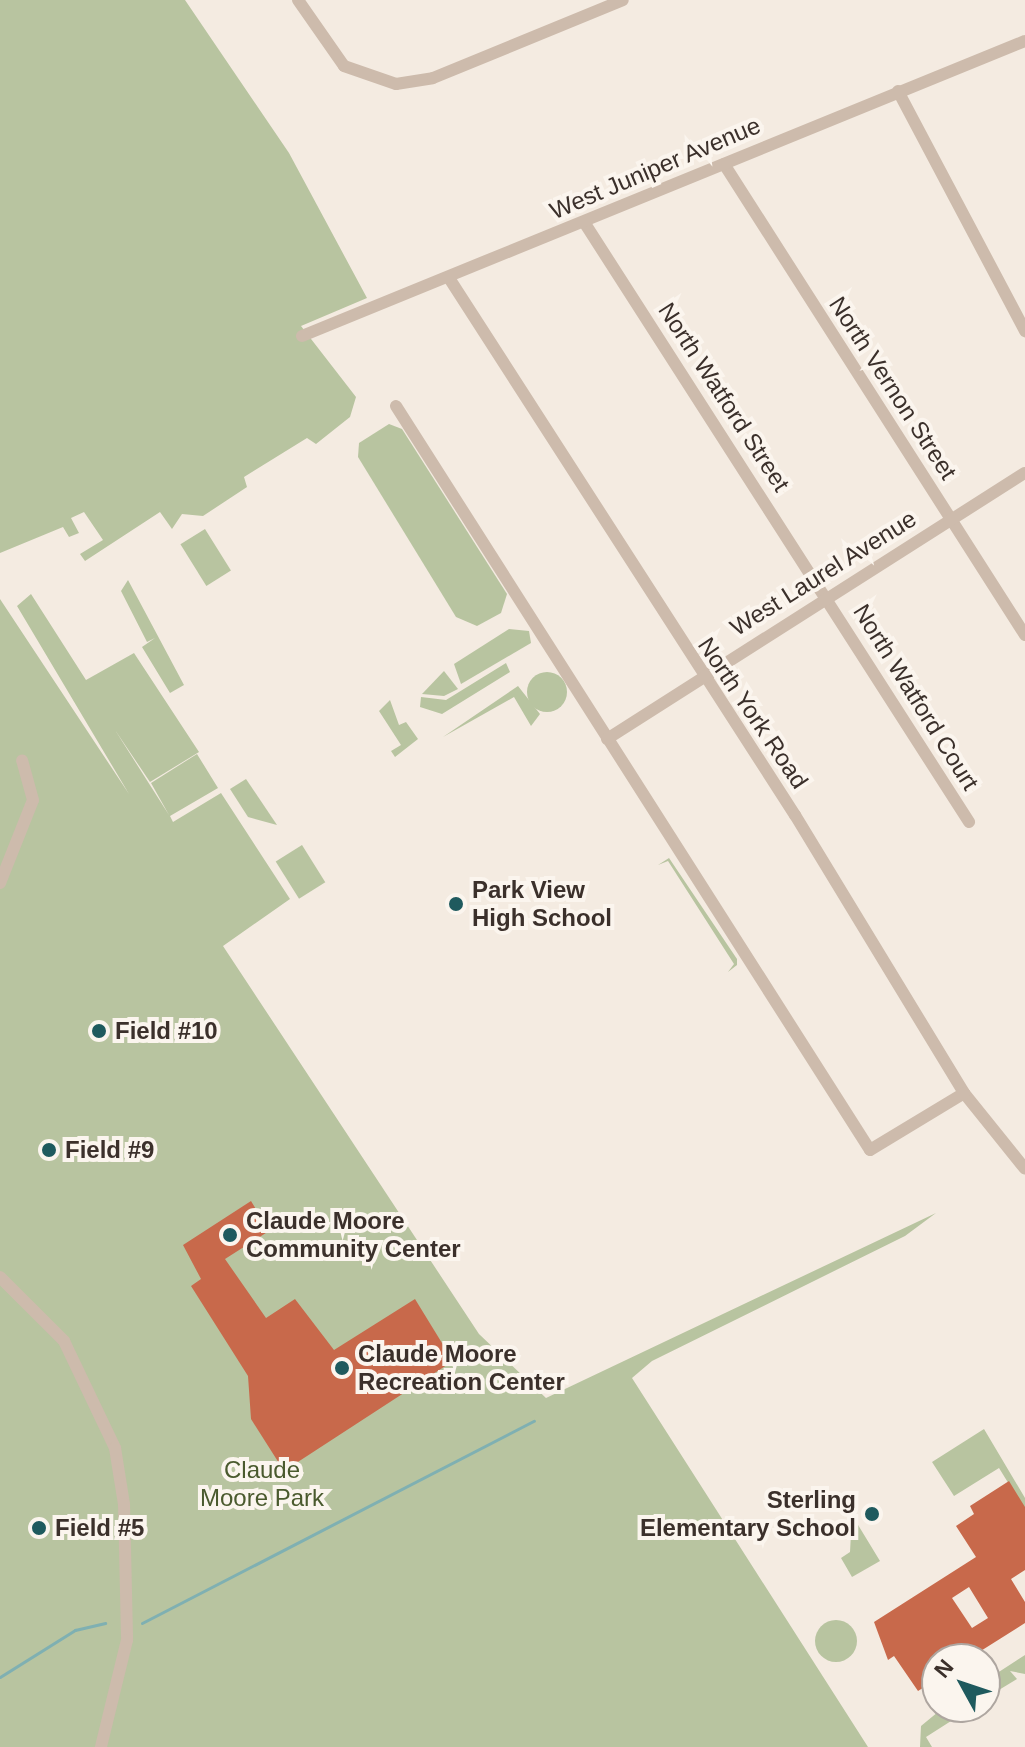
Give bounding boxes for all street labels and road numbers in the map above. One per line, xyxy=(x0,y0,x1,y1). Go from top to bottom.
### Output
street label: West Juniper Avenue xyxy=(545,110,765,226)
street label: North Vernon Street xyxy=(823,291,963,485)
street label: North Watford Street xyxy=(652,297,796,497)
street label: West Laurel Avenue xyxy=(724,504,922,642)
street label: North Watford Court xyxy=(847,599,985,795)
street label: North York Road xyxy=(692,632,814,794)

